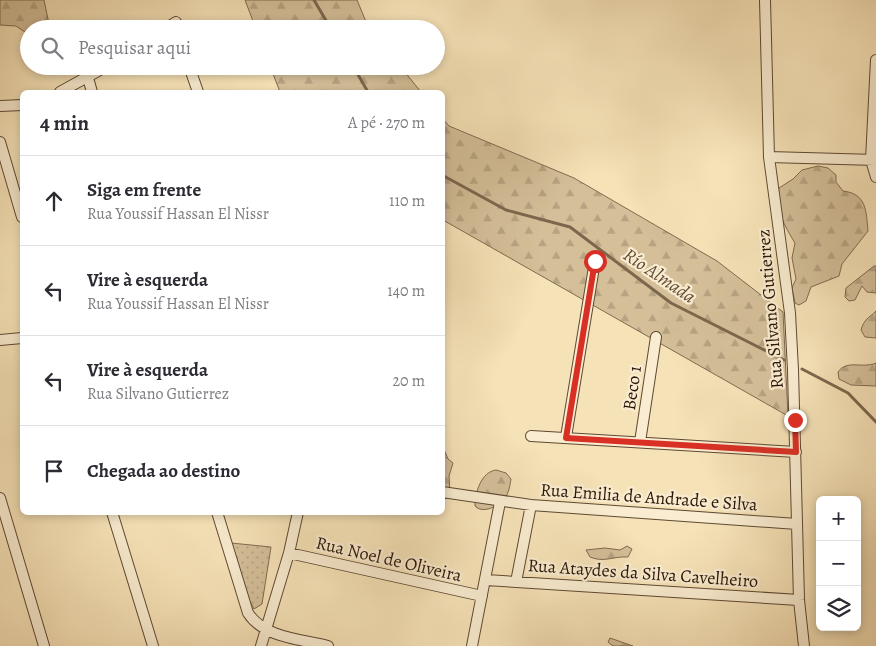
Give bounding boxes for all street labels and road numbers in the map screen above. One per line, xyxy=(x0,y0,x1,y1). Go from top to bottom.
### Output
street label: Rua Silvano Gutierrez xyxy=(751,228,789,390)
street label: Beco 1 xyxy=(617,364,647,412)
street label: Rua Emilia de Andrade e Silva xyxy=(540,477,759,517)
street label: Rua Noel de Oliveira xyxy=(314,531,465,588)
street label: Rua Ataydes da Silva Cavelheiro xyxy=(527,553,759,593)

